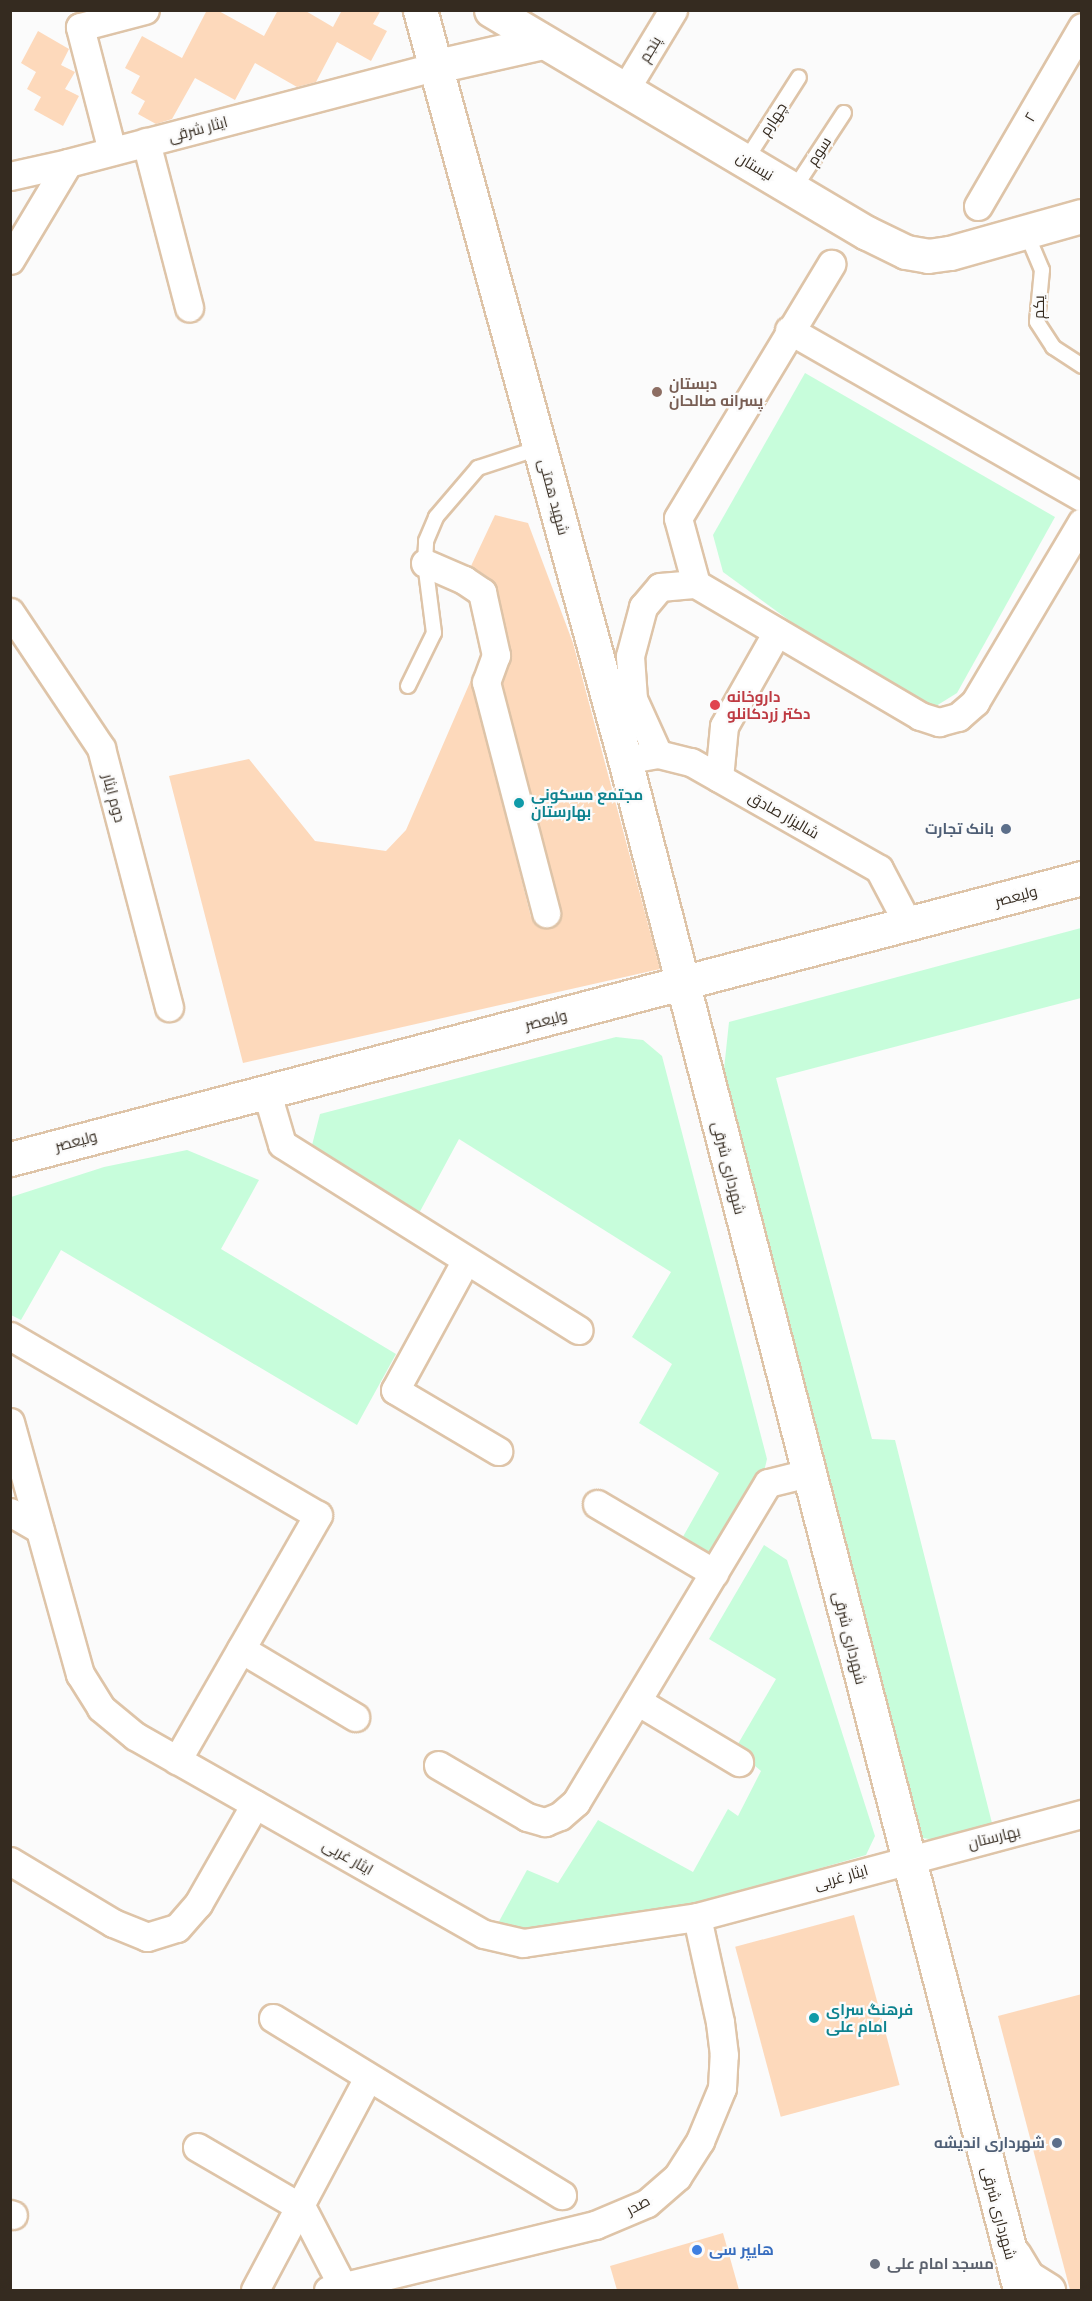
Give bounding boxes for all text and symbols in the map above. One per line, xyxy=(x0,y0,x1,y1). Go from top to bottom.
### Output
street label: پنجم xyxy=(635,33,665,65)
street label: چهارم xyxy=(756,99,790,139)
street label: ۲ xyxy=(1020,109,1040,125)
street label: ایثار شرقی xyxy=(166,112,230,146)
street label: سوم xyxy=(803,133,835,169)
street label: نيستان xyxy=(733,148,777,184)
street label: یکم xyxy=(1030,295,1048,319)
place label: دبستان پسرانه صالحان xyxy=(669,374,763,409)
marker: دبستان پسرانه صالحان xyxy=(650,385,664,399)
street label: شهید همتی xyxy=(535,457,573,537)
place label: داروخانه دکتر زردکانلو xyxy=(727,687,810,722)
marker: داروخانه دکتر زردکانلو xyxy=(708,698,722,712)
street label: دوم ایثار xyxy=(99,772,129,824)
place label: مجتمع مسکونی بهارستان xyxy=(531,785,643,820)
street label: شالیزار صادق xyxy=(746,788,822,842)
marker: مجتمع مسکونی بهارستان xyxy=(512,796,526,810)
place label: بانک تجارت xyxy=(925,820,994,838)
marker: بانک تجارت xyxy=(999,822,1013,836)
street label: ولیعصر xyxy=(993,882,1039,910)
street label: ولیعصر xyxy=(523,1006,569,1034)
street label: شهرداری شرقی xyxy=(709,1120,749,1216)
street label: ولیعصر xyxy=(53,1127,99,1155)
street label: شهرداری شرقی xyxy=(830,1590,870,1686)
street label: بهارستان xyxy=(966,1822,1022,1852)
street label: ایثار غربی xyxy=(320,1835,376,1879)
street label: ایثار غربی xyxy=(812,1861,870,1893)
place label: فرهنگ سرای امام علی xyxy=(826,2000,913,2035)
marker: فرهنگ سرای امام علی xyxy=(807,2011,821,2025)
place label: شهرداری اندیشه xyxy=(934,2134,1045,2152)
marker: شهرداری اندیشه xyxy=(1050,2136,1064,2150)
street label: شهرداری شرقی xyxy=(978,2165,1020,2261)
street label: صدر xyxy=(623,2191,653,2219)
place label: هایپر سی xyxy=(709,2241,774,2259)
marker: هایپر سی xyxy=(690,2243,704,2257)
place label: مسجد امام علی xyxy=(887,2255,994,2273)
marker: مسجد امام علی xyxy=(868,2257,882,2271)

